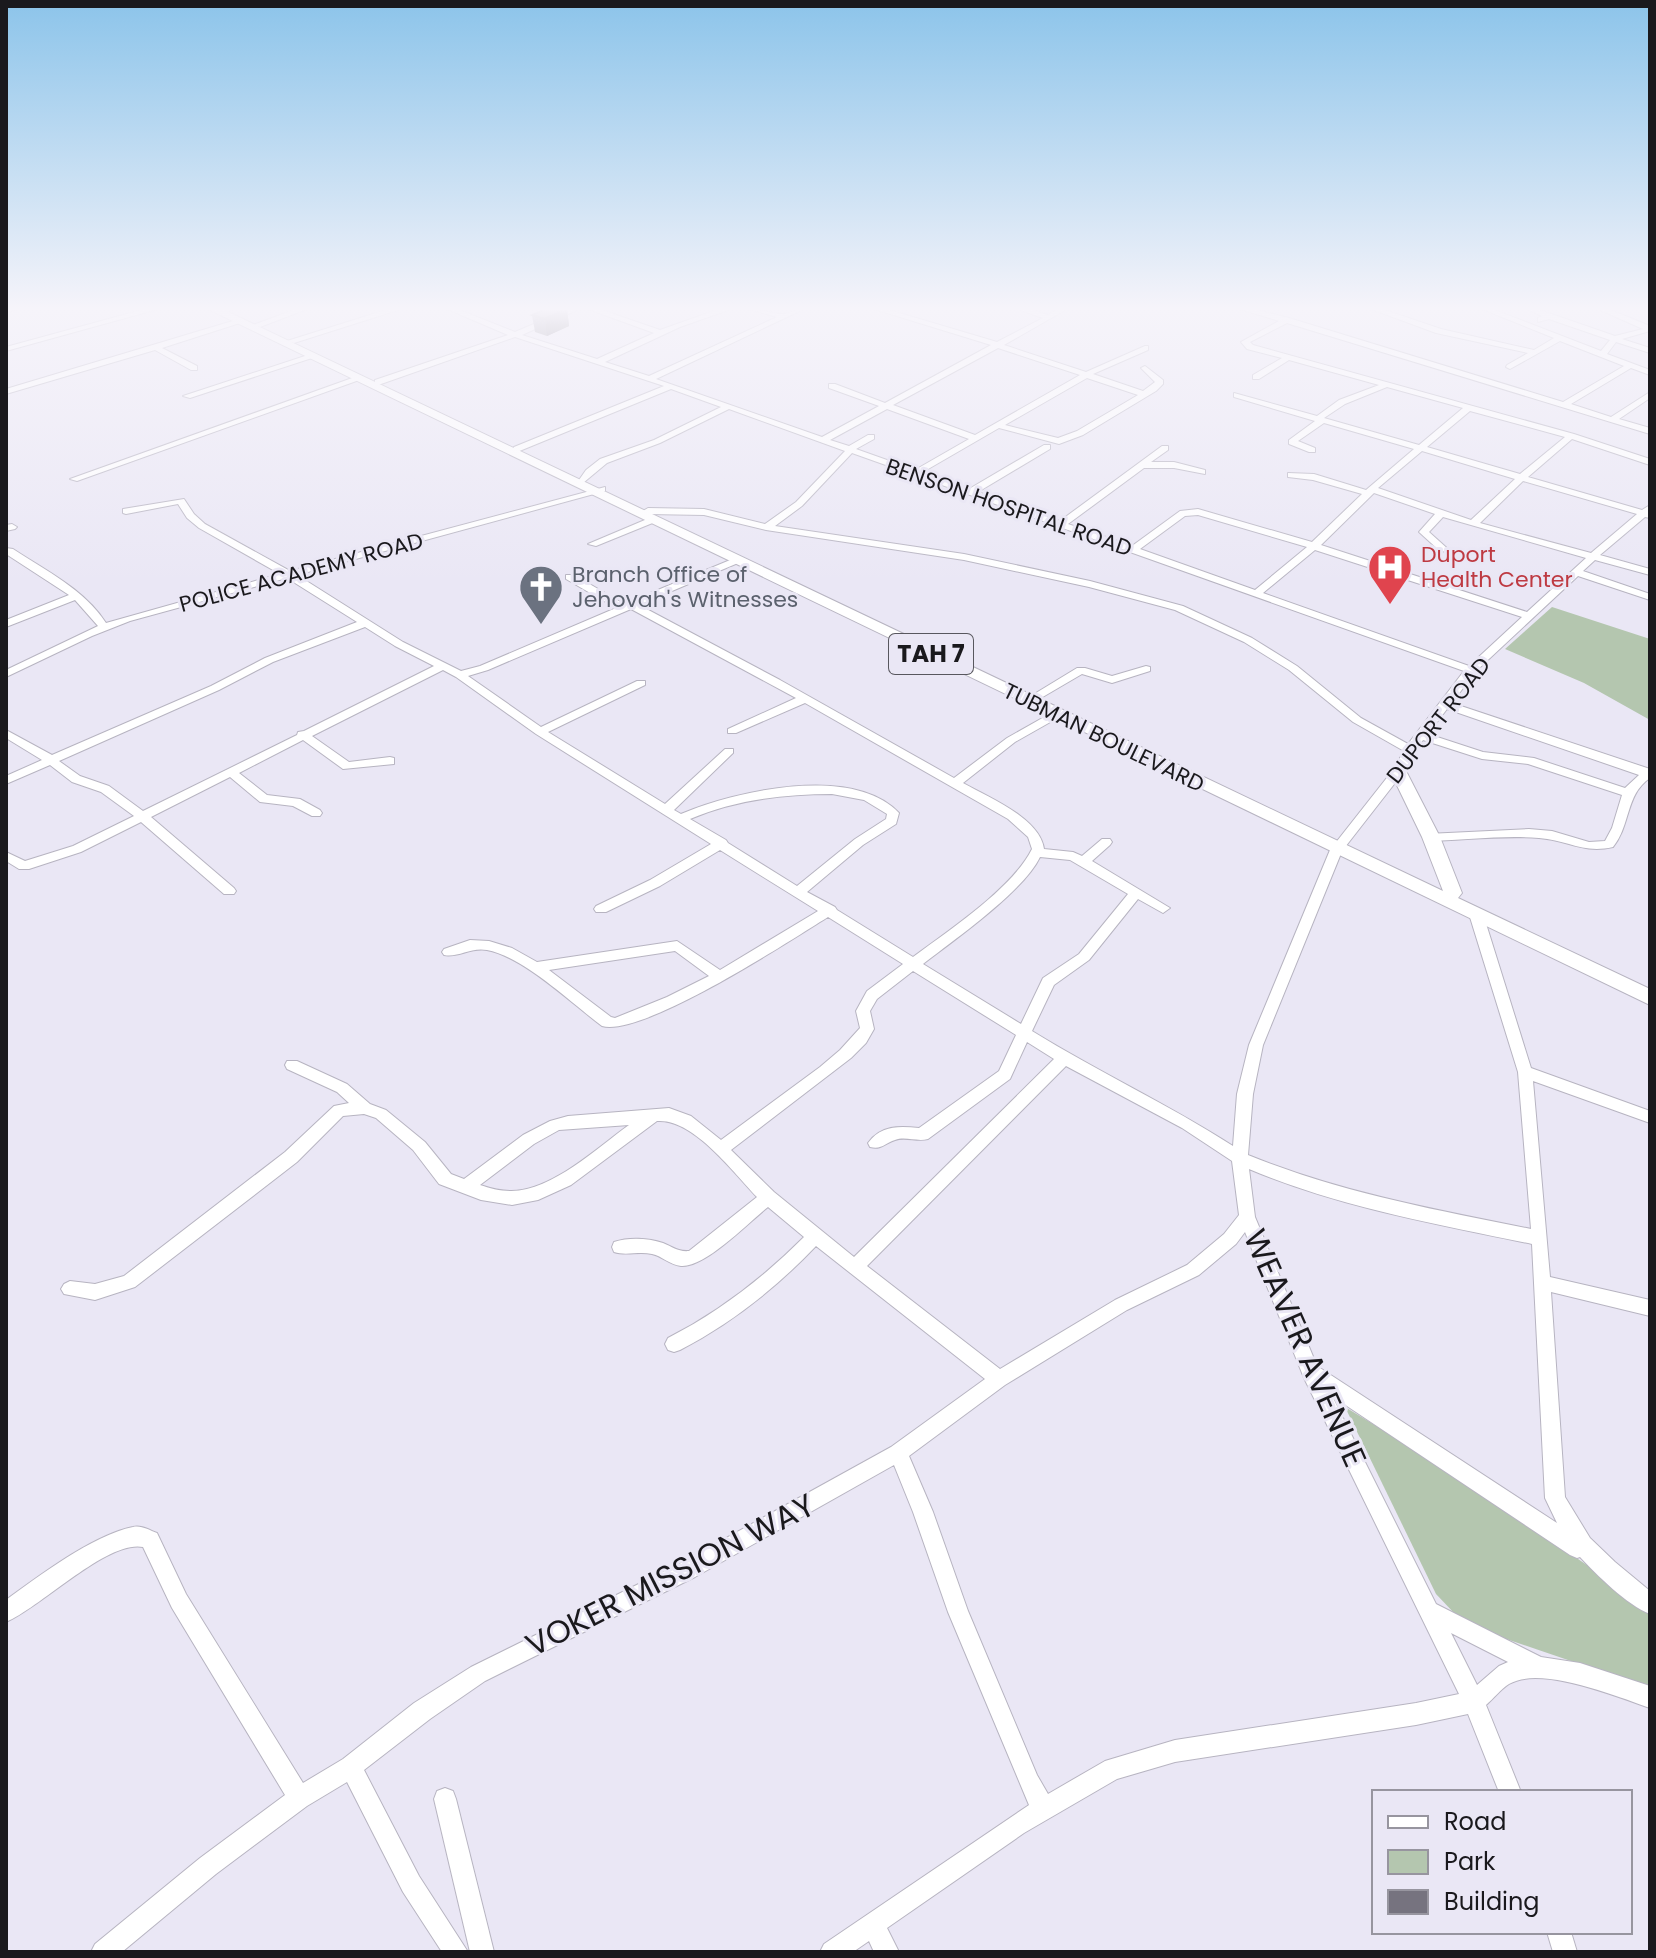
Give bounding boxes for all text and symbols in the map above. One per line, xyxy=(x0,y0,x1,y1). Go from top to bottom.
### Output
street label: BENSON HOSPITAL ROAD xyxy=(882,451,1136,564)
street label: POLICE ACADEMY ROAD xyxy=(176,525,427,620)
place label: Duport Health Center xyxy=(1421,539,1573,595)
hospital icon: Duport Health Center xyxy=(1366,543,1414,606)
place label: Branch Office of Jehovah's Witnesses xyxy=(572,559,798,615)
church icon: Branch Office of Jehovah's Witnesses xyxy=(517,563,565,626)
road number: TAH 7 xyxy=(889,634,973,674)
street label: DUPORT ROAD xyxy=(1379,651,1498,790)
street label: TUBMAN BOULEVARD xyxy=(998,675,1210,800)
street label: WEAVER AVENUE xyxy=(1233,1222,1378,1474)
street label: VOKER MISSION WAY xyxy=(517,1482,822,1667)
legend xyxy=(1372,1790,1632,1934)
text: Road xyxy=(1444,1805,1506,1838)
text: Park xyxy=(1444,1845,1496,1878)
text: Building xyxy=(1444,1885,1540,1918)

